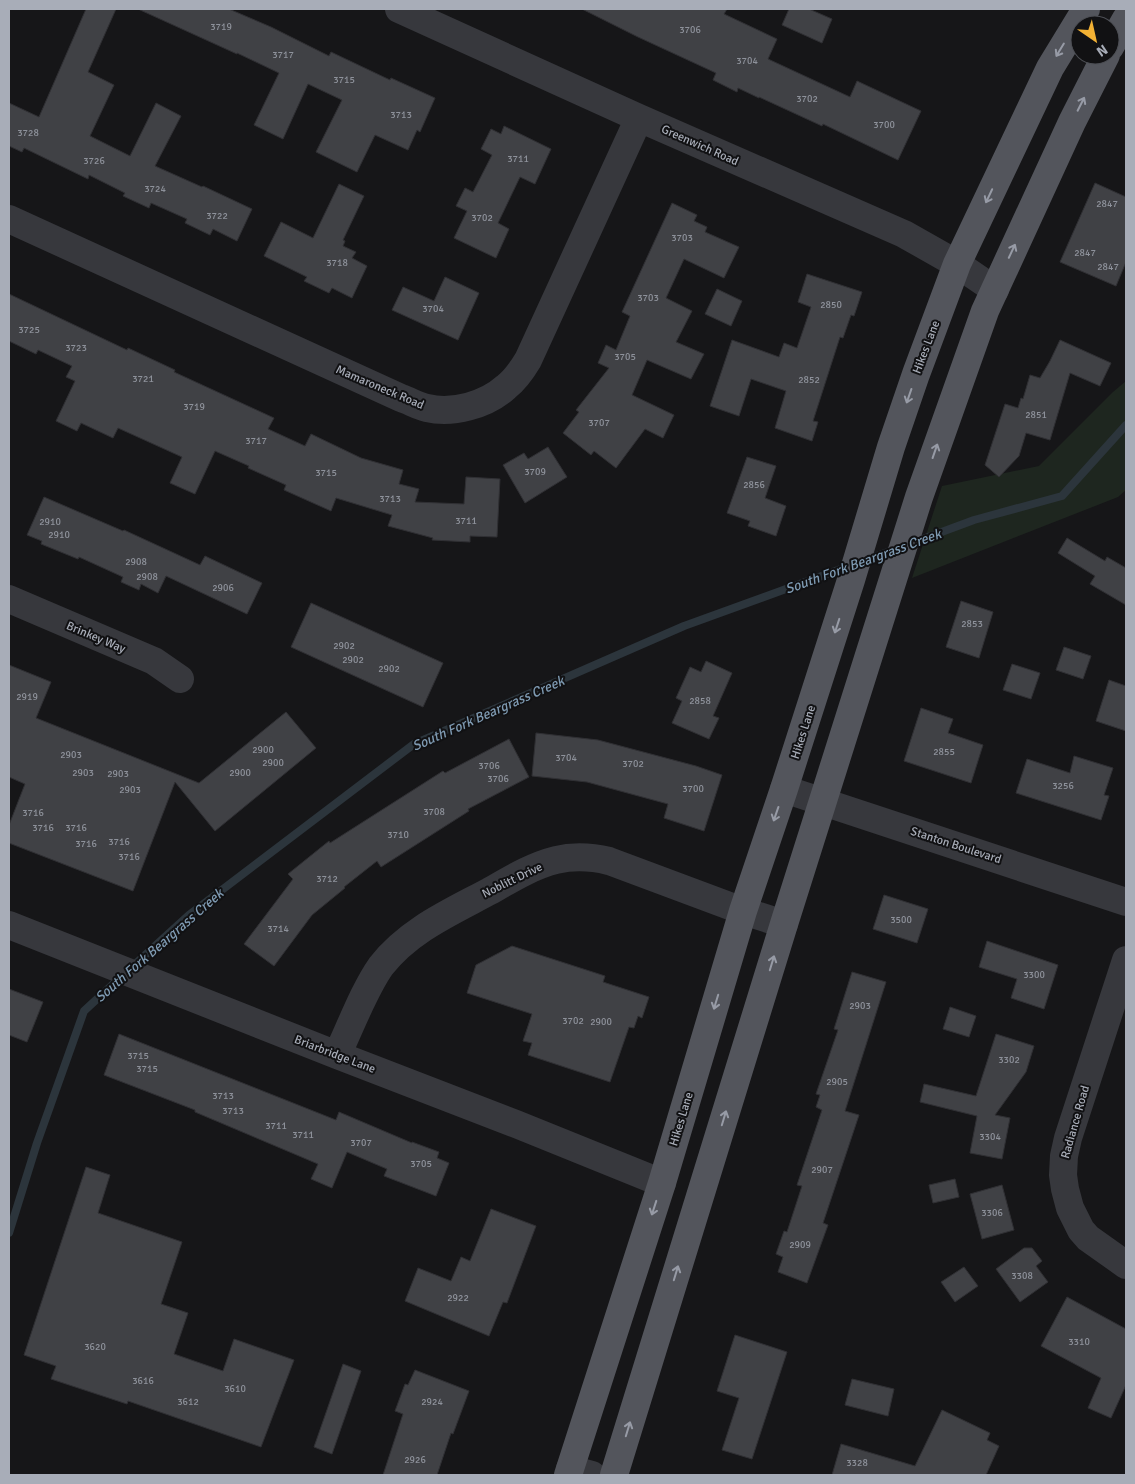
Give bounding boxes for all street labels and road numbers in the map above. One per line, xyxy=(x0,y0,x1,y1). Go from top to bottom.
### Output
street label: Greenwich Road xyxy=(659,122,741,169)
street label: Hikes Lane xyxy=(909,318,943,376)
street label: Mamaroneck Road xyxy=(333,362,426,413)
street label: Brinkey Way xyxy=(64,618,128,657)
street label: Hikes Lane xyxy=(788,703,819,761)
street label: Stanton Boulevard xyxy=(909,824,1003,867)
street label: Noblitt Drive xyxy=(480,859,545,901)
street label: Briarbridge Lane xyxy=(292,1032,378,1077)
street label: Radiance Road xyxy=(1058,1084,1093,1160)
street label: Hikes Lane xyxy=(666,1090,697,1148)

